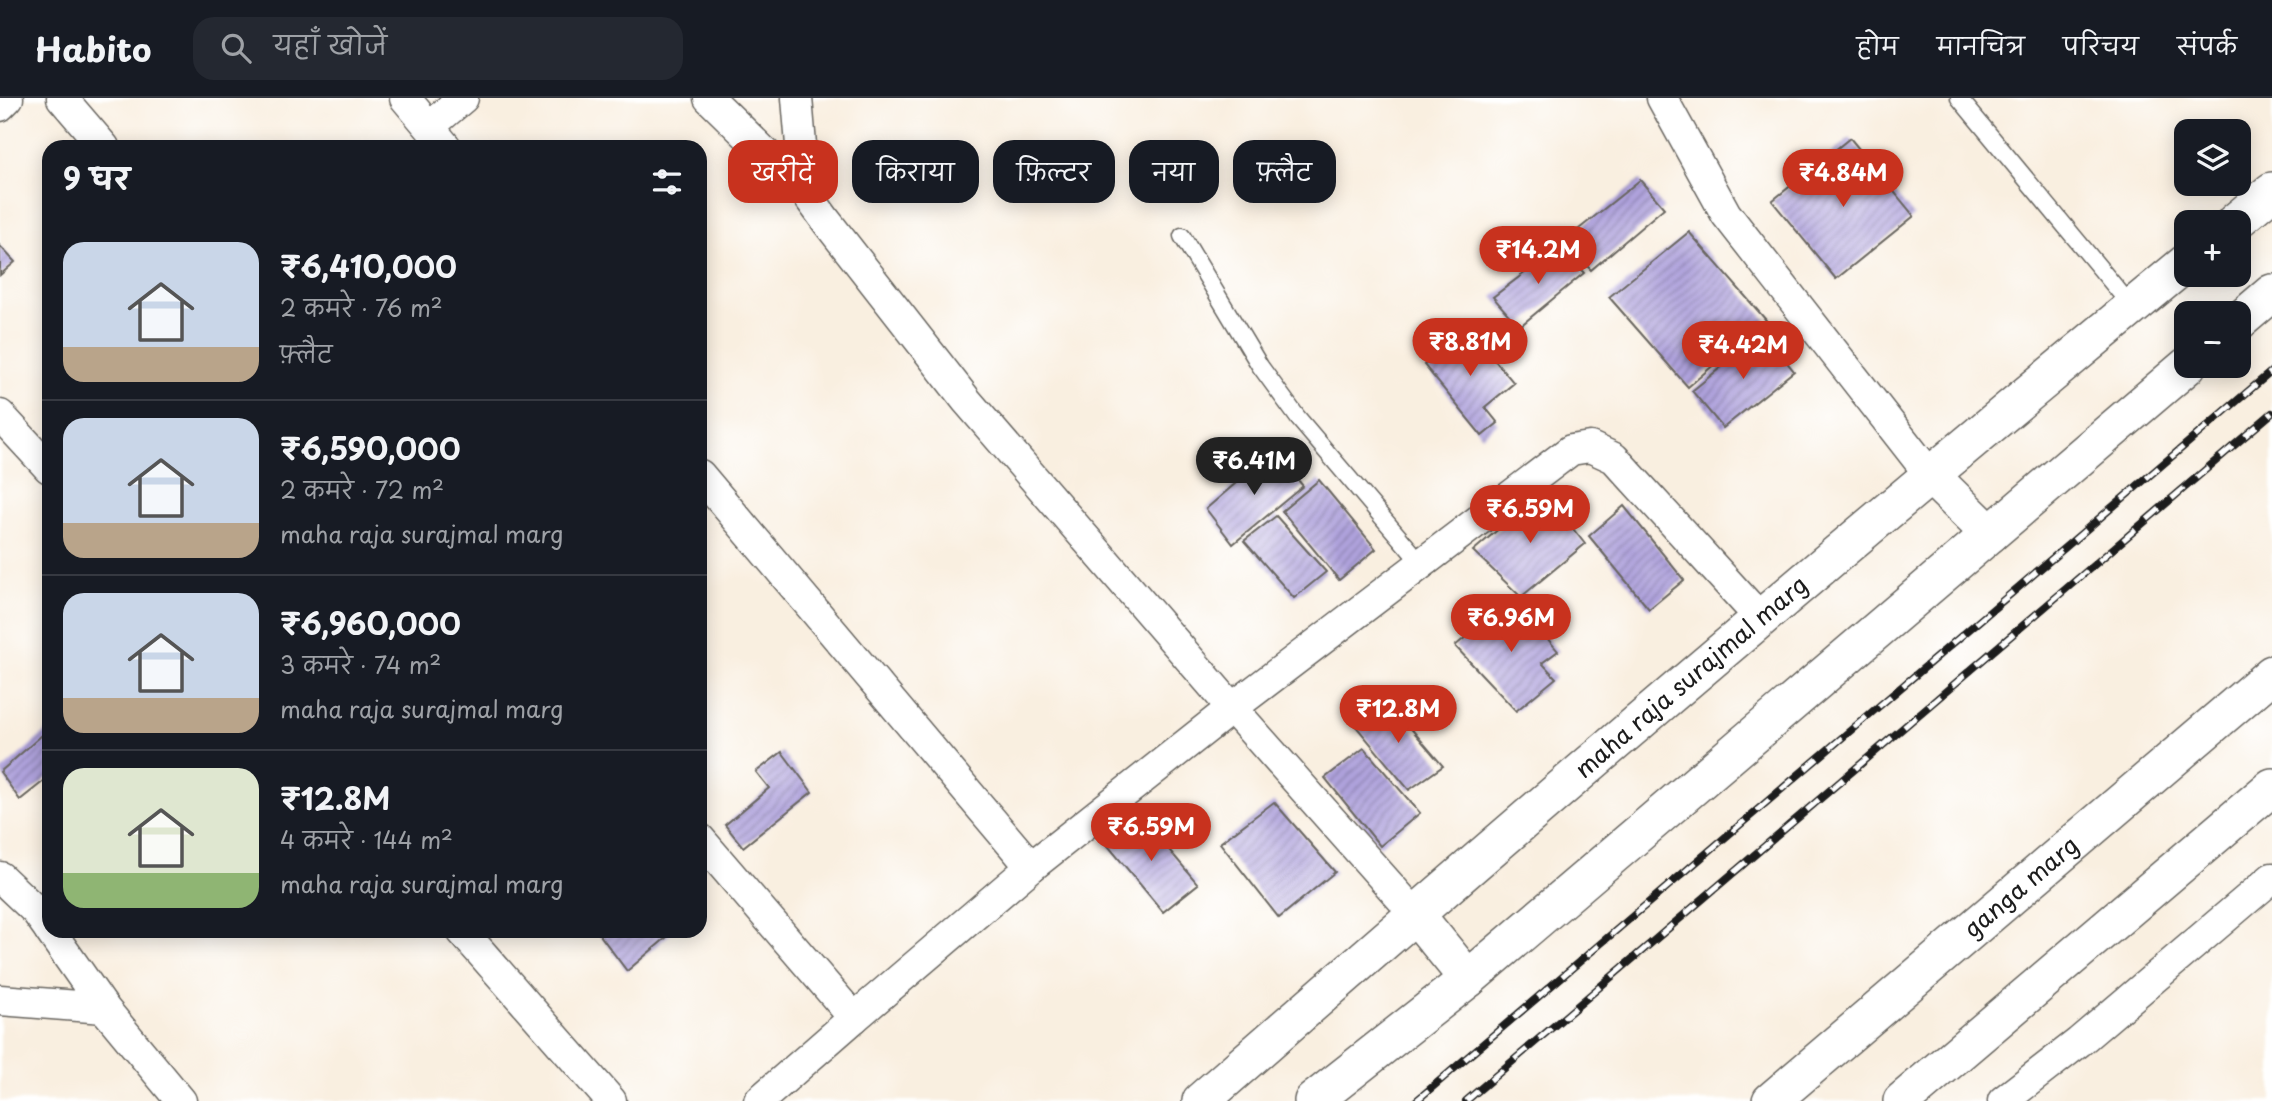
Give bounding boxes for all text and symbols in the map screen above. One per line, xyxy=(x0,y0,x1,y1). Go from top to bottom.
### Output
search box xyxy=(193,17,683,80)
text: Habito xyxy=(35,23,151,73)
text: यहाँ खोजें xyxy=(273,25,387,64)
text: होम xyxy=(1856,27,1899,63)
text: मानचित्र xyxy=(1937,27,2025,63)
text: परिचय xyxy=(2063,27,2139,63)
text: संपर्क xyxy=(2177,27,2237,63)
icon: search xyxy=(217,29,255,67)
map controls xyxy=(2174,119,2251,378)
button: layers xyxy=(2174,119,2251,196)
chip: खरीदें xyxy=(728,140,838,203)
chip: किराया xyxy=(852,140,979,203)
chip: फ़िल्टर xyxy=(993,140,1115,203)
chip: नया xyxy=(1129,140,1219,203)
chip: फ़्लैट xyxy=(1233,140,1336,203)
pin: ₹4.84M xyxy=(1786,150,1900,209)
text: ₹4.84M xyxy=(1798,154,1888,189)
text: 9 घर xyxy=(63,155,130,200)
icon: filters xyxy=(648,163,686,201)
button: + xyxy=(2174,210,2251,287)
pin: ₹14.2M xyxy=(1481,226,1595,286)
text: ₹14.2M xyxy=(1495,231,1581,266)
text: ₹6,410,000 xyxy=(280,243,457,288)
icon: home xyxy=(119,270,203,354)
text: 2 कमरे · 76 m² xyxy=(280,290,443,325)
button: − xyxy=(2174,301,2251,378)
pin: ₹8.81M xyxy=(1413,318,1527,378)
pin: ₹4.42M xyxy=(1686,322,1800,381)
text: ₹8.81M xyxy=(1429,323,1511,358)
text: ₹4.42M xyxy=(1698,326,1788,361)
text: फ़्लैट xyxy=(280,336,332,371)
text: ₹6,590,000 xyxy=(280,425,461,470)
pin: ₹6.41M xyxy=(1197,438,1311,497)
text: ₹6.41M xyxy=(1212,442,1296,477)
icon: home xyxy=(119,446,203,530)
text: 2 कमरे · 72 m² xyxy=(280,472,444,507)
pin: ₹6.59M xyxy=(1473,486,1587,545)
text: ₹6.59M xyxy=(1486,490,1574,525)
text: maha raja surajmal marg xyxy=(280,516,564,551)
street label: maha raja surajmal marg xyxy=(1566,566,1814,786)
pin: ₹6.96M xyxy=(1454,594,1568,654)
text: ₹6.96M xyxy=(1467,599,1555,634)
text: ₹6,960,000 xyxy=(280,600,461,645)
icon: home xyxy=(119,621,203,705)
text: 3 कमरे · 74 m² xyxy=(280,647,441,682)
pin: ₹12.8M xyxy=(1341,686,1455,745)
text: ₹12.8M xyxy=(1356,690,1440,725)
text: maha raja surajmal marg xyxy=(280,691,564,726)
text: ₹12.8M xyxy=(280,775,390,820)
icon: home xyxy=(119,796,203,880)
pin: ₹6.59M xyxy=(1094,804,1208,863)
text: ₹6.59M xyxy=(1107,808,1195,843)
text: 4 कमरे · 144 m² xyxy=(280,822,453,857)
street label: ganga marg xyxy=(1955,827,2085,945)
text: maha raja surajmal marg xyxy=(280,866,564,901)

